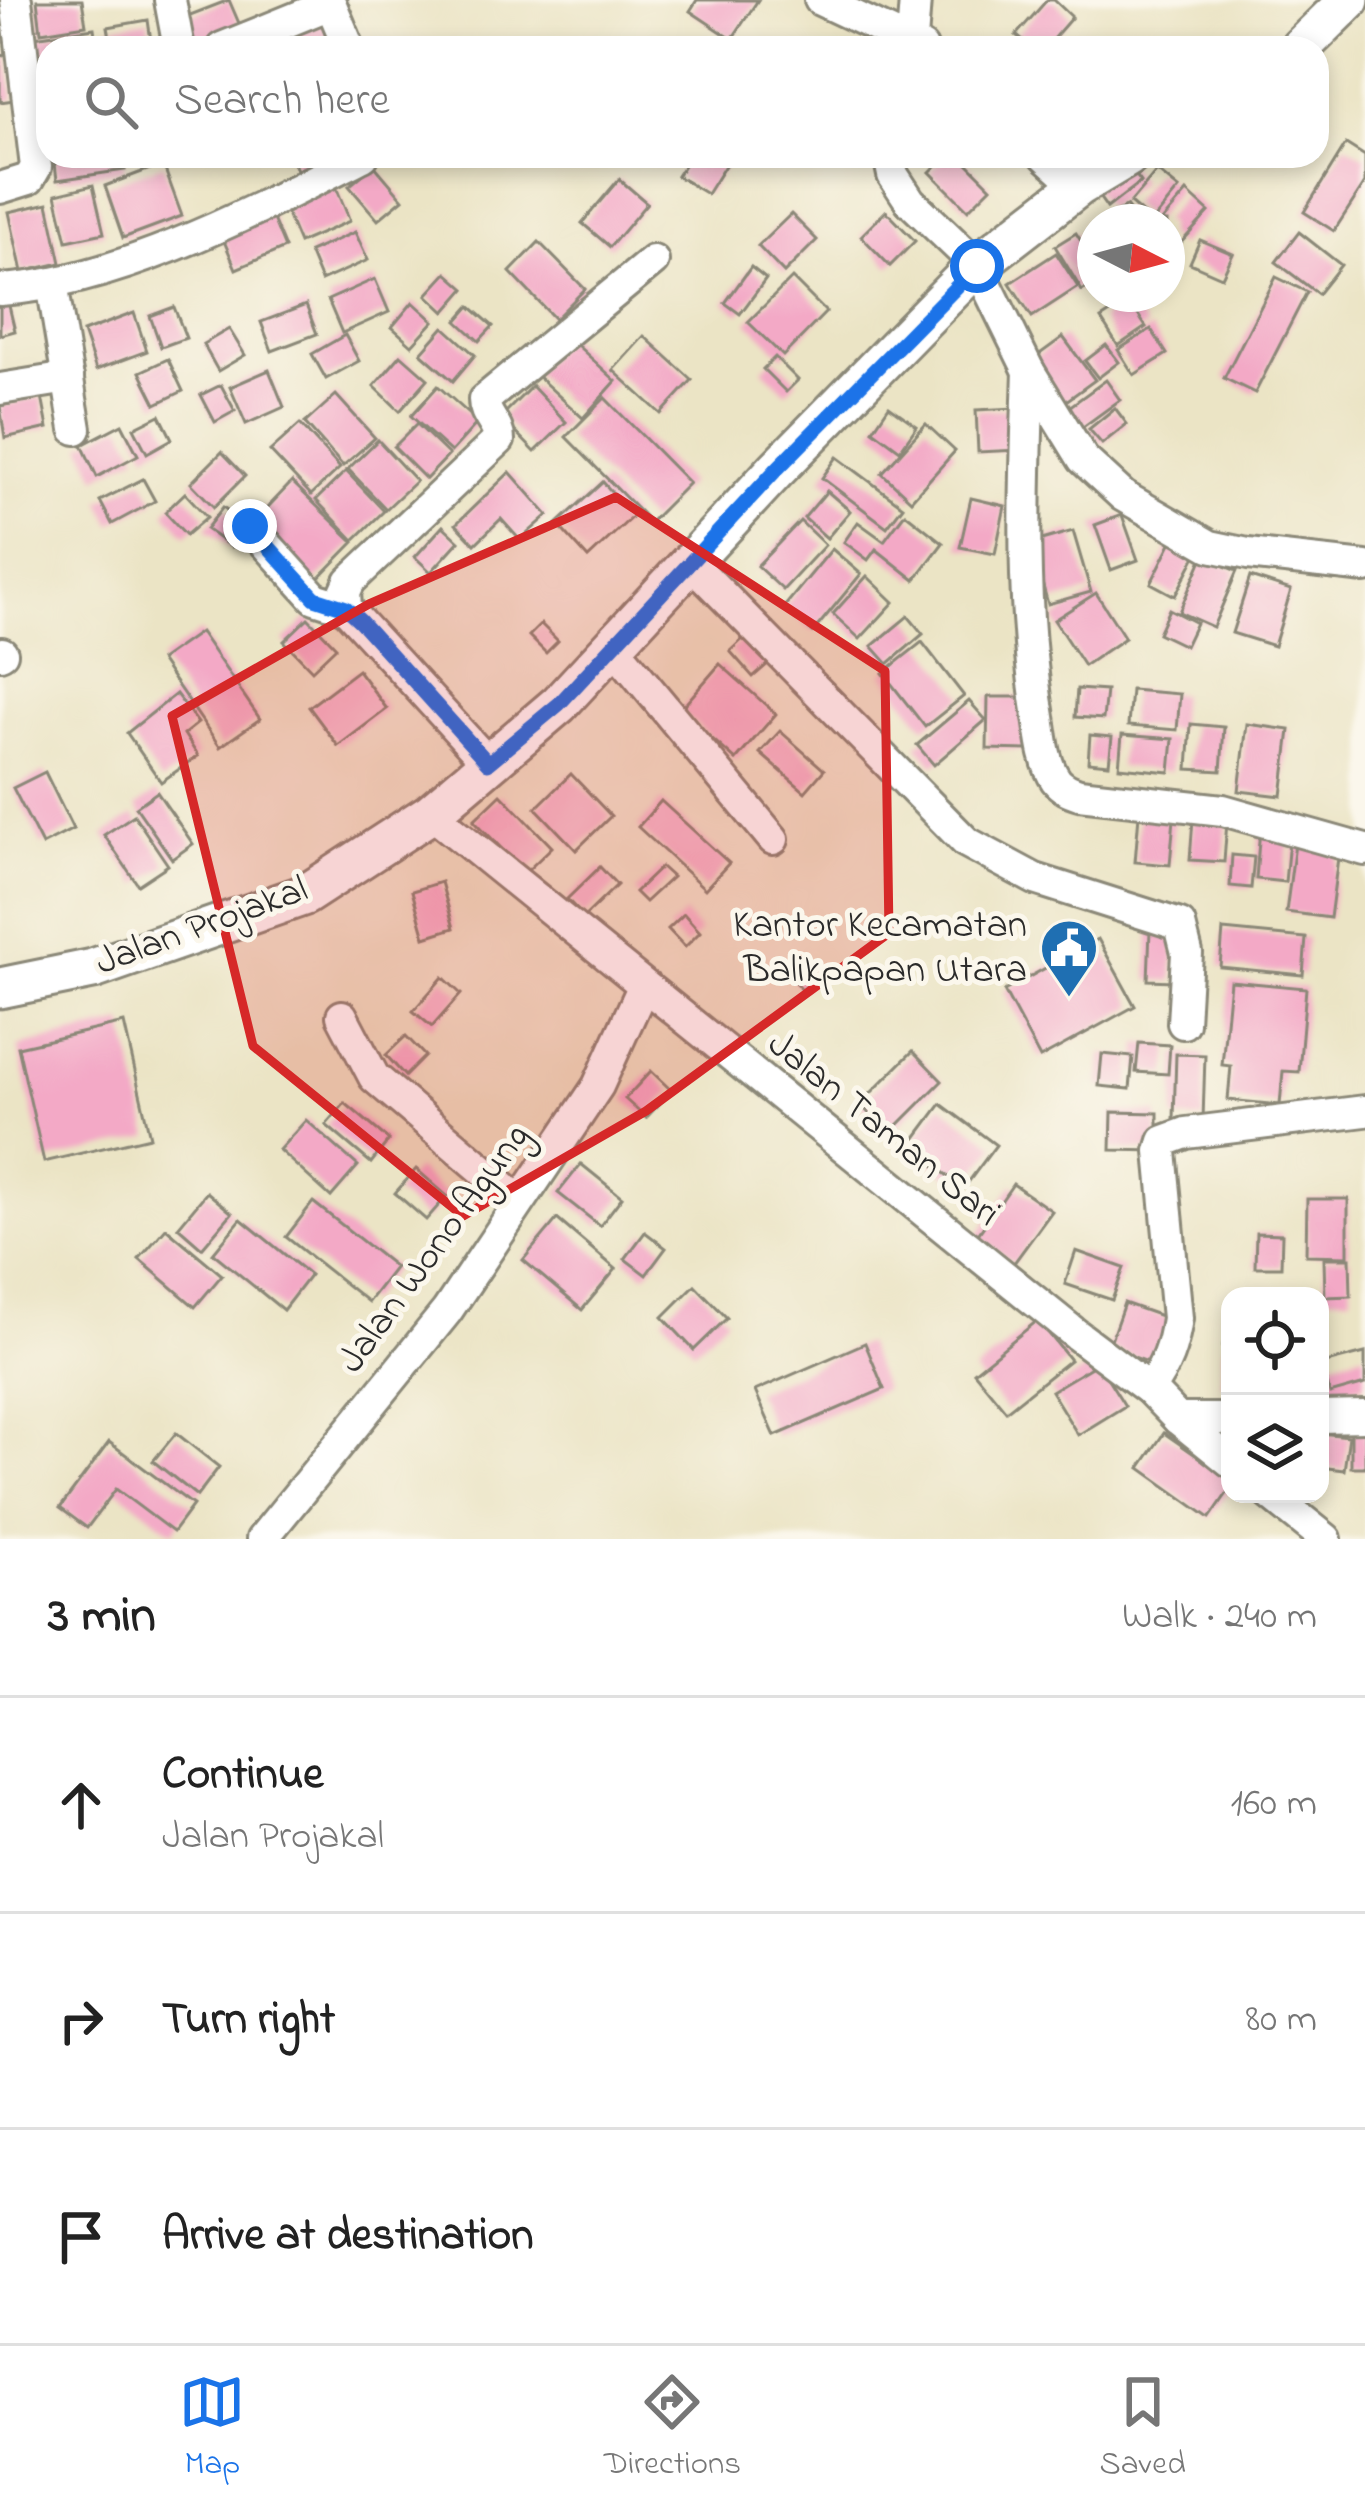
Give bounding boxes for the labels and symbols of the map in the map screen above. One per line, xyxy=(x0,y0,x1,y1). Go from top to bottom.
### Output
north arrow xyxy=(1077,204,1185,312)
route start xyxy=(950,239,1004,293)
route end xyxy=(223,499,277,553)
street label: Jalan Projakal xyxy=(88,862,316,992)
place label: Kantor Kecamatan Balikpapan Utara xyxy=(733,898,1027,1000)
public building icon: Kantor Kecamatan Balikpapan Utara xyxy=(1038,917,1100,999)
street label: Jalan Taman Sari xyxy=(754,1018,1012,1242)
street label: Jalan Wono Agung xyxy=(325,1112,545,1386)

